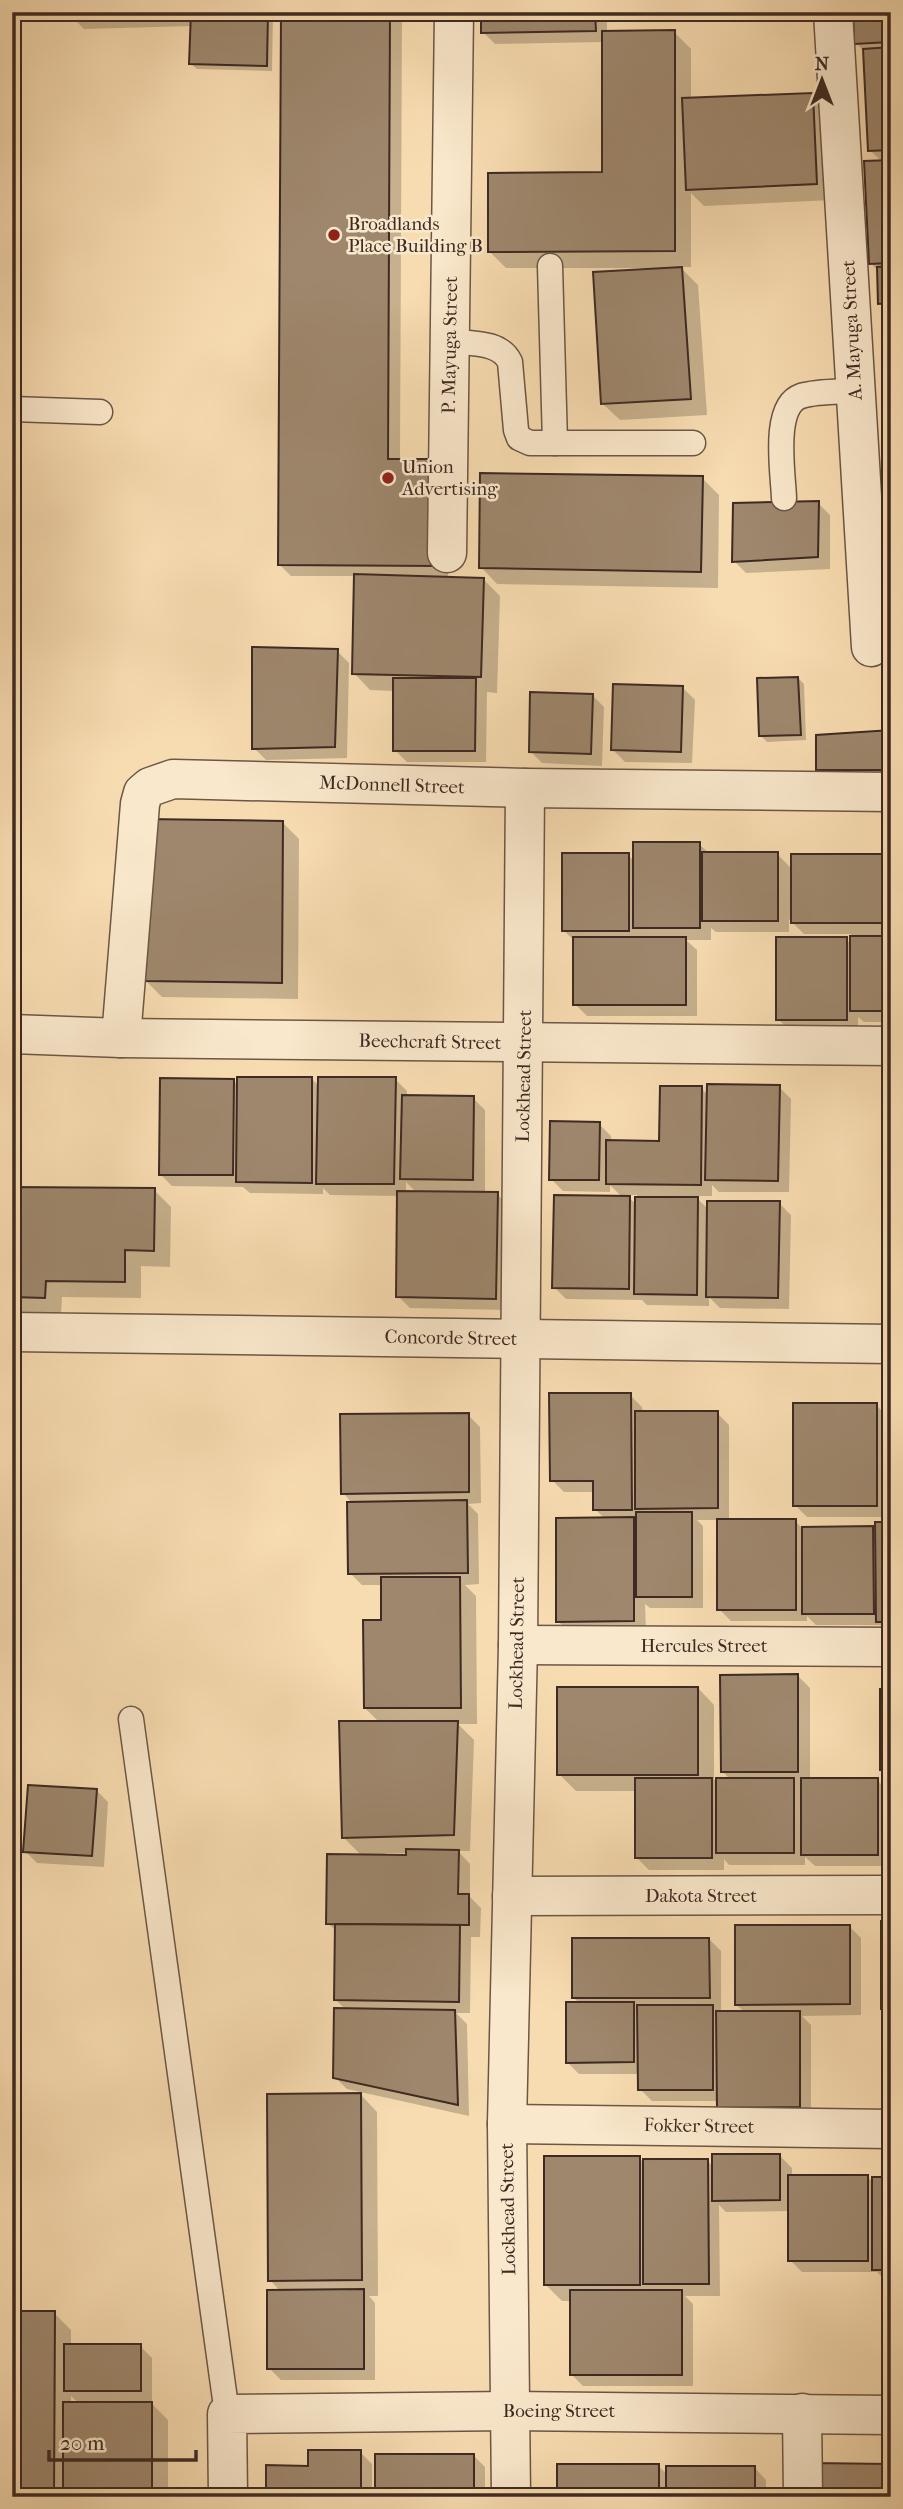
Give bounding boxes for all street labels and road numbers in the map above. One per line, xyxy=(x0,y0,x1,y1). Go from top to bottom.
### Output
street label: A. Mayuga Street xyxy=(837,259,867,402)
street label: P. Mayuga Street xyxy=(438,276,462,414)
street label: McDonnell Street xyxy=(319,771,465,799)
street label: Lockhead Street xyxy=(512,1009,536,1142)
street label: Beechcraft Street xyxy=(359,1030,502,1054)
street label: Concorde Street xyxy=(384,1326,518,1350)
street label: Lockhead Street xyxy=(505,1576,529,1709)
street label: Hercules Street xyxy=(640,1635,768,1657)
street label: Dakota Street xyxy=(645,1885,757,1907)
street label: Fokker Street xyxy=(644,2114,755,2138)
street label: Lockhead Street xyxy=(496,2142,520,2275)
street label: Boeing Street xyxy=(503,2400,615,2422)

